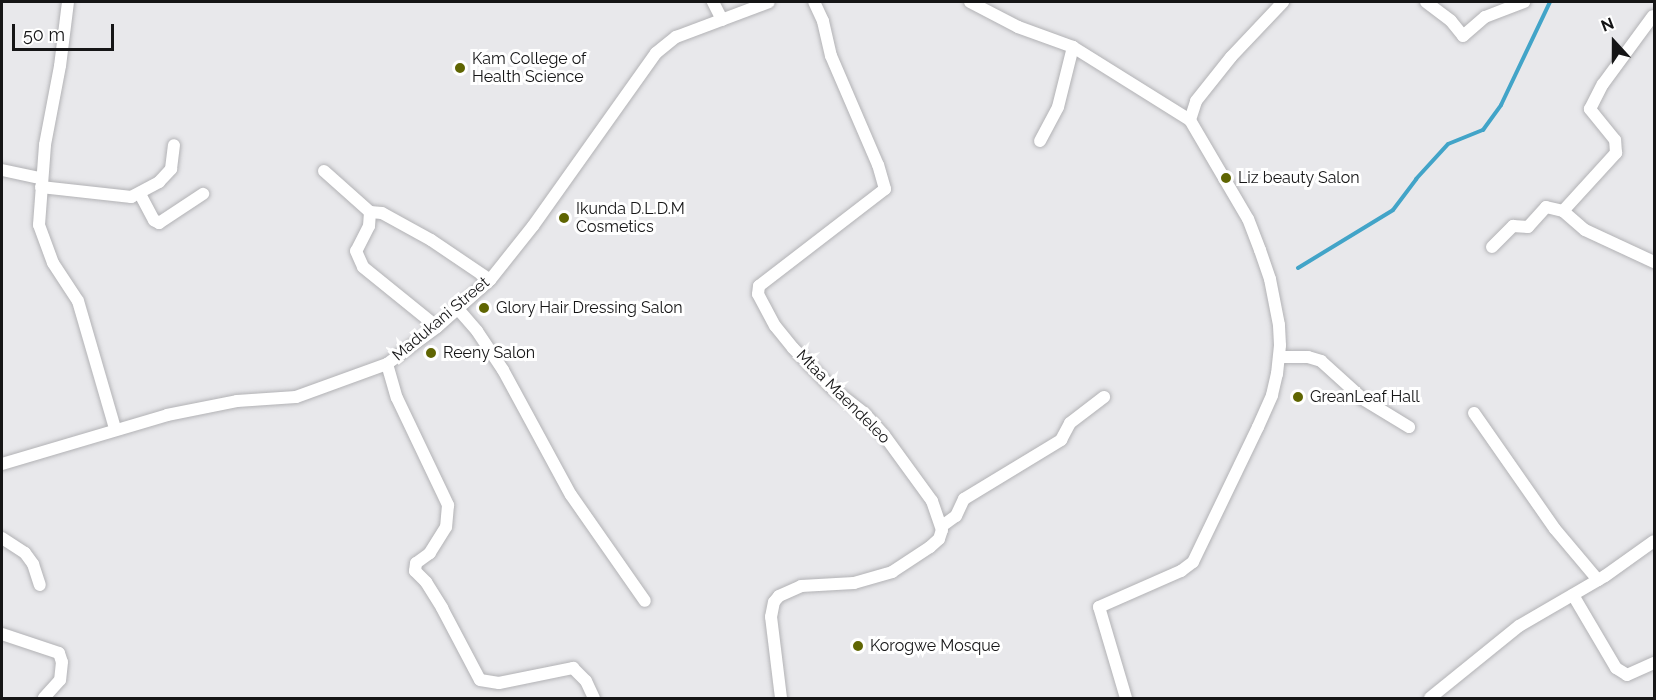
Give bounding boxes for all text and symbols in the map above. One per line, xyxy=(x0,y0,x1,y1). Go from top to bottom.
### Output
scale bar xyxy=(15,12,117,50)
north arrow xyxy=(1584,12,1644,72)
text: N xyxy=(1598,14,1616,36)
text: 50 m xyxy=(23,24,65,45)
place label: Kam College of Health Science xyxy=(472,49,586,87)
marker: Kam College of Health Science xyxy=(453,61,467,75)
place label: Liz beauty Salon xyxy=(1238,168,1360,188)
marker: Liz beauty Salon xyxy=(1219,171,1233,185)
place label: Ikunda D.L.D.M Cosmetics xyxy=(576,199,685,237)
marker: Ikunda D.L.D.M Cosmetics xyxy=(557,211,571,225)
street label: Madukani Street xyxy=(389,273,493,365)
place label: Glory Hair Dressing Salon xyxy=(496,298,683,318)
marker: Glory Hair Dressing Salon xyxy=(477,301,491,315)
place label: Reeny Salon xyxy=(443,343,536,363)
marker: Reeny Salon xyxy=(424,346,438,360)
street label: Mtaa Maendeleo xyxy=(792,346,894,448)
place label: GreanLeaf Hall xyxy=(1310,387,1420,407)
marker: GreanLeaf Hall xyxy=(1291,390,1305,404)
place label: Korogwe Mosque xyxy=(870,636,1000,656)
marker: Korogwe Mosque xyxy=(851,639,865,653)

